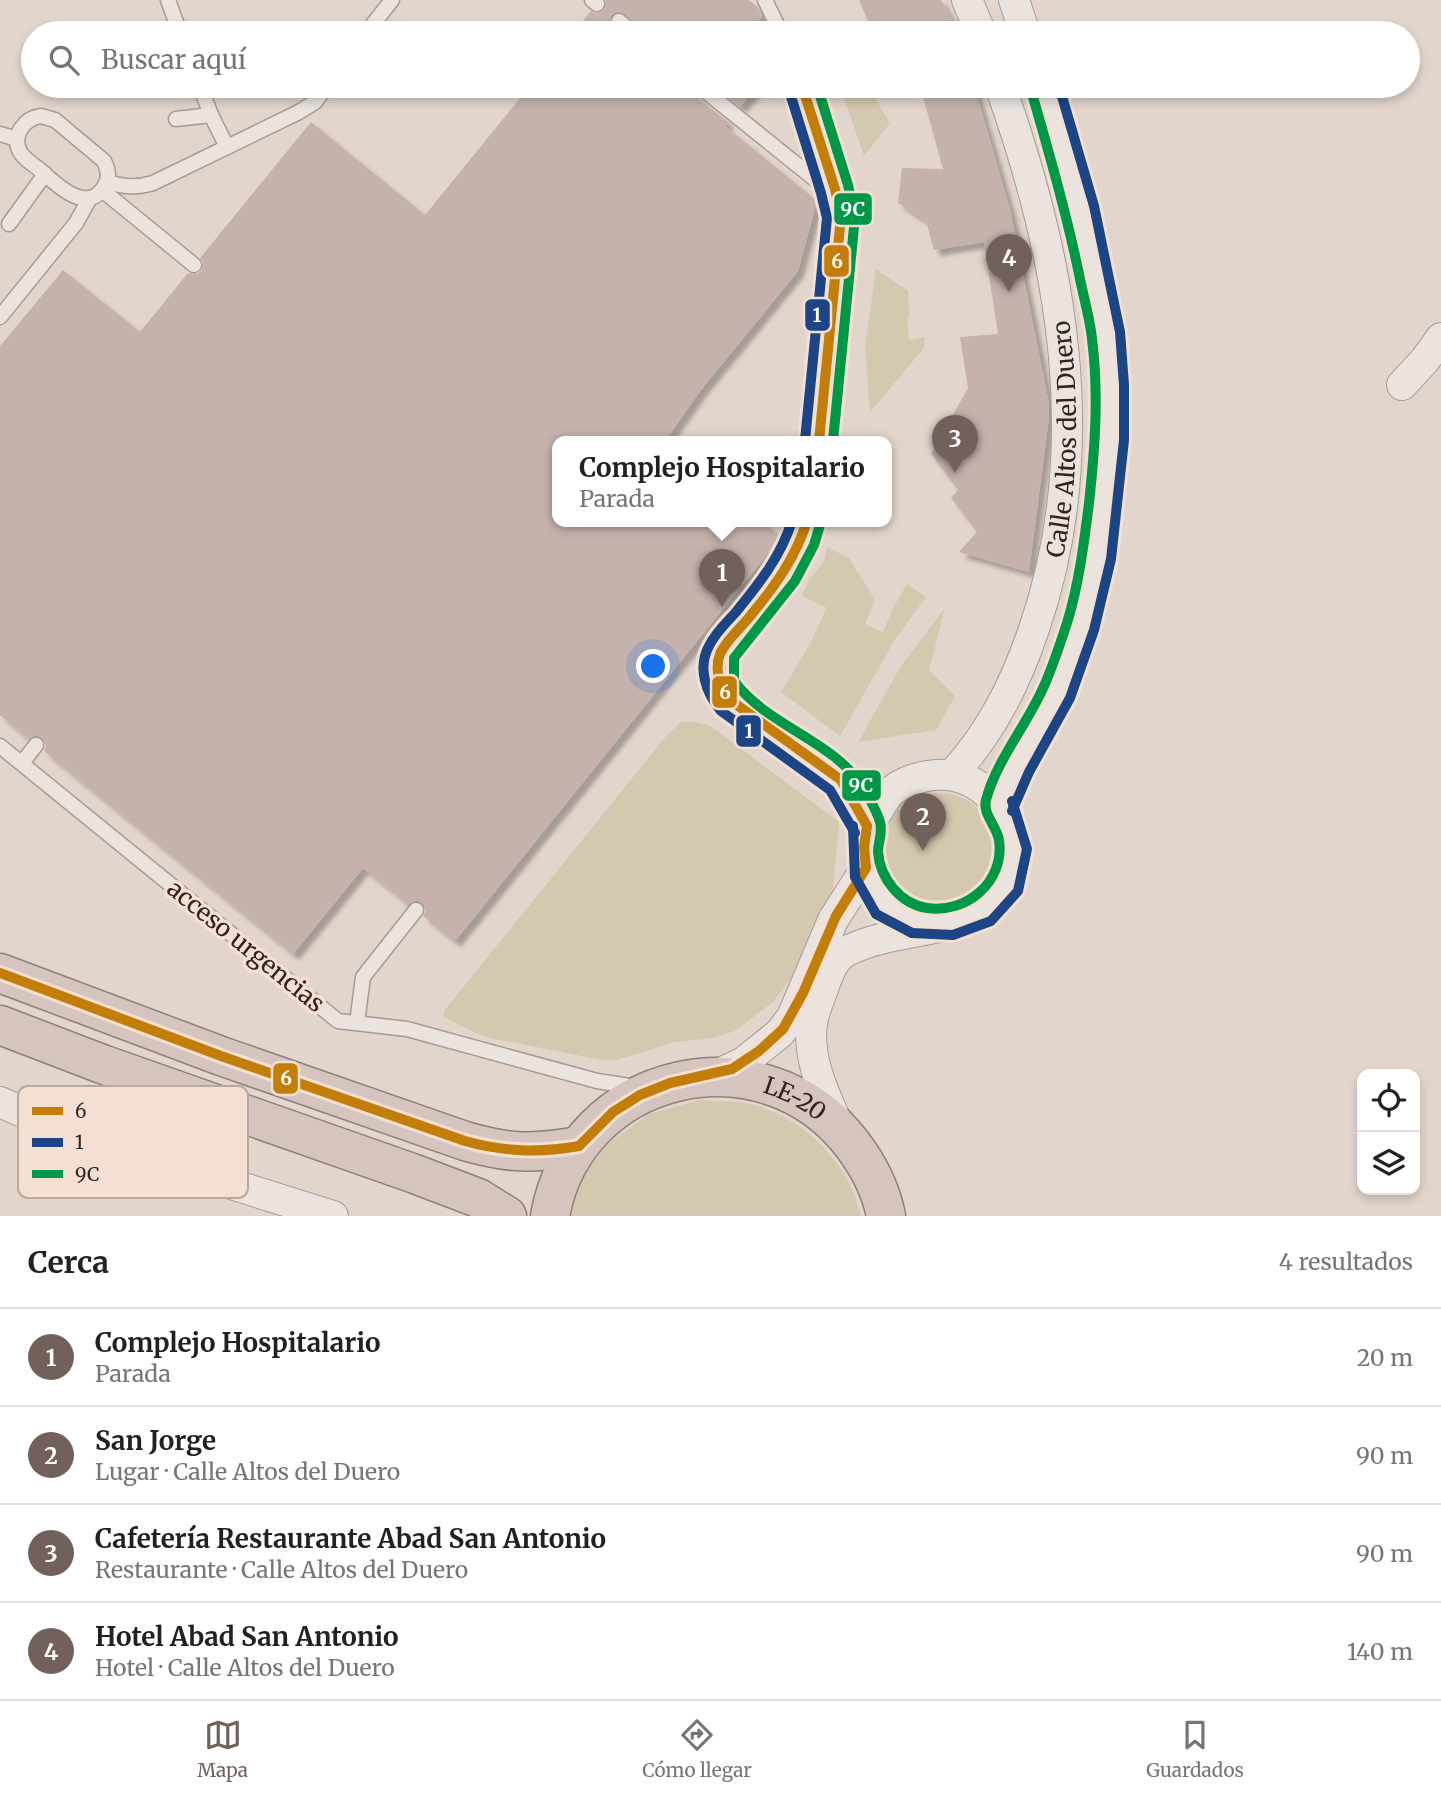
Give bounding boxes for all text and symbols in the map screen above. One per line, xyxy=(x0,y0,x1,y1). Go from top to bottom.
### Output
search box xyxy=(21,21,1420,98)
icon: search xyxy=(45,41,83,79)
text: Buscar aquí xyxy=(101,43,246,76)
line badge: 9C xyxy=(833,192,873,226)
text: 9C xyxy=(841,197,865,221)
pin: 4 xyxy=(986,234,1032,292)
line badge: 6 xyxy=(823,244,850,278)
text: 6 xyxy=(831,249,843,273)
line badge: 1 xyxy=(804,298,831,332)
text: 1 xyxy=(813,303,822,327)
street label: Calle Altos del Duero xyxy=(1039,319,1083,560)
pin: 3 xyxy=(932,415,978,473)
popup xyxy=(552,436,892,527)
text: Complejo Hospitalario xyxy=(579,451,865,484)
text: Parada xyxy=(579,484,655,513)
pin: 1 xyxy=(699,549,745,607)
your location xyxy=(636,649,670,683)
line badge: 6 xyxy=(711,675,738,709)
text: 6 xyxy=(719,680,731,704)
line badge: 1 xyxy=(735,714,762,748)
text: 1 xyxy=(745,719,754,743)
line badge: 9C xyxy=(841,769,882,802)
text: 9C xyxy=(849,773,873,797)
pin: 2 xyxy=(900,793,946,851)
street label: acceso urgencias xyxy=(161,873,331,1019)
line badge: 6 xyxy=(272,1062,299,1095)
text: 6 xyxy=(280,1066,292,1090)
street label: LE-20 xyxy=(760,1069,833,1127)
map controls xyxy=(1357,1069,1420,1195)
button: locate xyxy=(1357,1069,1420,1132)
legend xyxy=(18,1086,248,1198)
text: 6 xyxy=(75,1099,87,1123)
text: 1 xyxy=(75,1130,84,1154)
button: layers xyxy=(1357,1132,1420,1195)
text: 9C xyxy=(75,1162,99,1186)
text: Cerca xyxy=(28,1243,109,1281)
text: 4 resultados xyxy=(1279,1247,1413,1276)
text: Complejo Hospitalario xyxy=(95,1326,381,1359)
text: 1 xyxy=(46,1343,56,1372)
text: 20 m xyxy=(1357,1343,1413,1372)
text: Parada xyxy=(95,1359,171,1388)
text: San Jorge xyxy=(95,1424,216,1457)
text: 2 xyxy=(44,1441,58,1470)
text: 90 m xyxy=(1356,1441,1413,1470)
text: Lugar · Calle Altos del Duero xyxy=(95,1457,400,1486)
text: Cafetería Restaurante Abad San Antonio xyxy=(95,1522,606,1555)
text: 3 xyxy=(44,1539,58,1568)
text: 90 m xyxy=(1356,1539,1413,1568)
text: Restaurante · Calle Altos del Duero xyxy=(95,1555,468,1584)
text: Hotel Abad San Antonio xyxy=(95,1620,399,1653)
text: 4 xyxy=(44,1637,58,1666)
text: 140 m xyxy=(1347,1637,1413,1666)
text: Hotel · Calle Altos del Duero xyxy=(95,1653,395,1682)
tab: Mapa xyxy=(197,1716,248,1782)
tab: Cómo llegar xyxy=(642,1716,752,1782)
tab: Guardados xyxy=(1146,1716,1244,1782)

